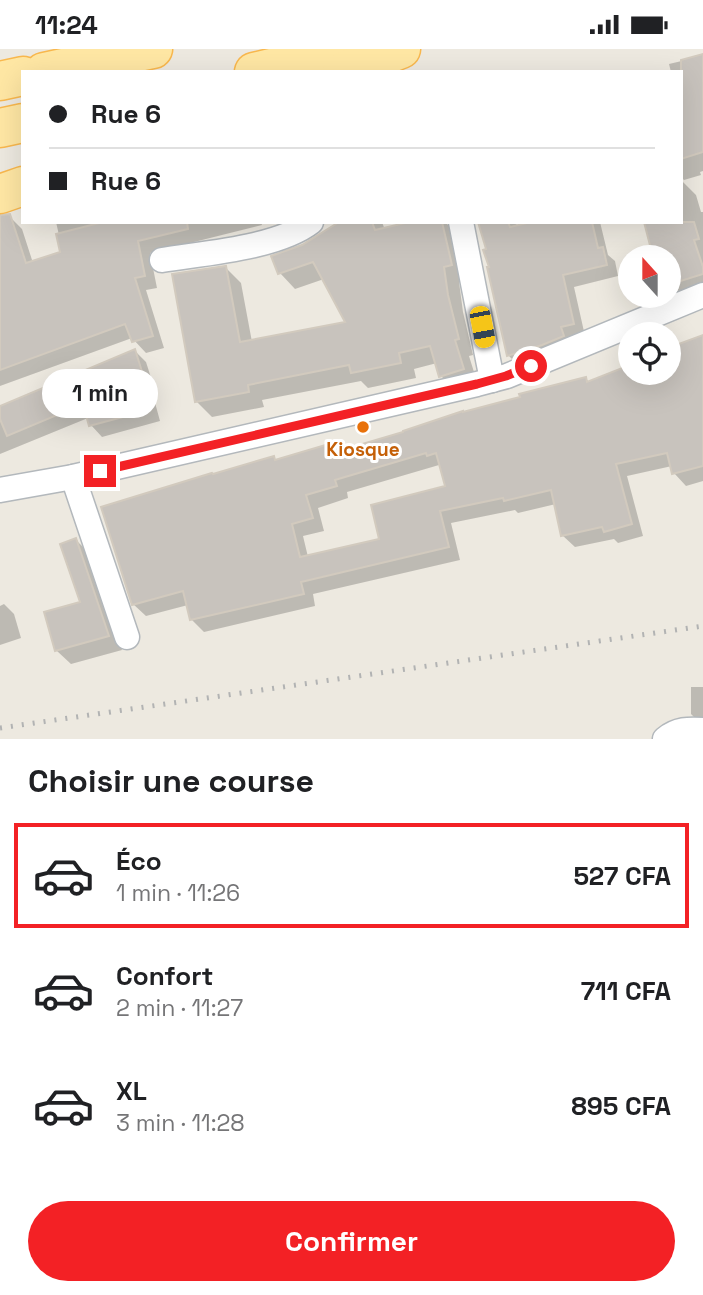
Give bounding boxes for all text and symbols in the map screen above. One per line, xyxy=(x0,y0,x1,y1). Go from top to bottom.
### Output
text: 11:24 xyxy=(35,8,98,42)
text: Rue 6 xyxy=(91,97,161,131)
text: Rue 6 xyxy=(91,164,161,198)
north arrow xyxy=(618,245,681,308)
map controls xyxy=(618,245,681,385)
car xyxy=(468,304,497,350)
button: locate xyxy=(618,322,681,385)
route start xyxy=(515,350,547,382)
callout: 1 min xyxy=(42,369,158,419)
text: 1 min xyxy=(72,378,128,408)
marker: Kiosque xyxy=(355,419,371,435)
place label: Kiosque xyxy=(326,437,400,462)
route end xyxy=(84,455,116,487)
text: Choisir une course xyxy=(28,761,314,801)
icon: car xyxy=(32,844,95,907)
text: Éco xyxy=(116,844,162,878)
text: 527 CFA xyxy=(573,859,671,893)
text: 1 min · 11:26 xyxy=(116,878,240,908)
icon: car xyxy=(32,959,95,1022)
text: Confort xyxy=(116,959,213,993)
text: 711 CFA xyxy=(581,974,671,1008)
text: 2 min · 11:27 xyxy=(116,993,243,1023)
icon: car xyxy=(32,1074,95,1137)
text: XL xyxy=(116,1074,147,1108)
text: 895 CFA xyxy=(571,1089,671,1123)
text: 3 min · 11:28 xyxy=(116,1108,245,1138)
button: Confirmer xyxy=(28,1201,675,1281)

